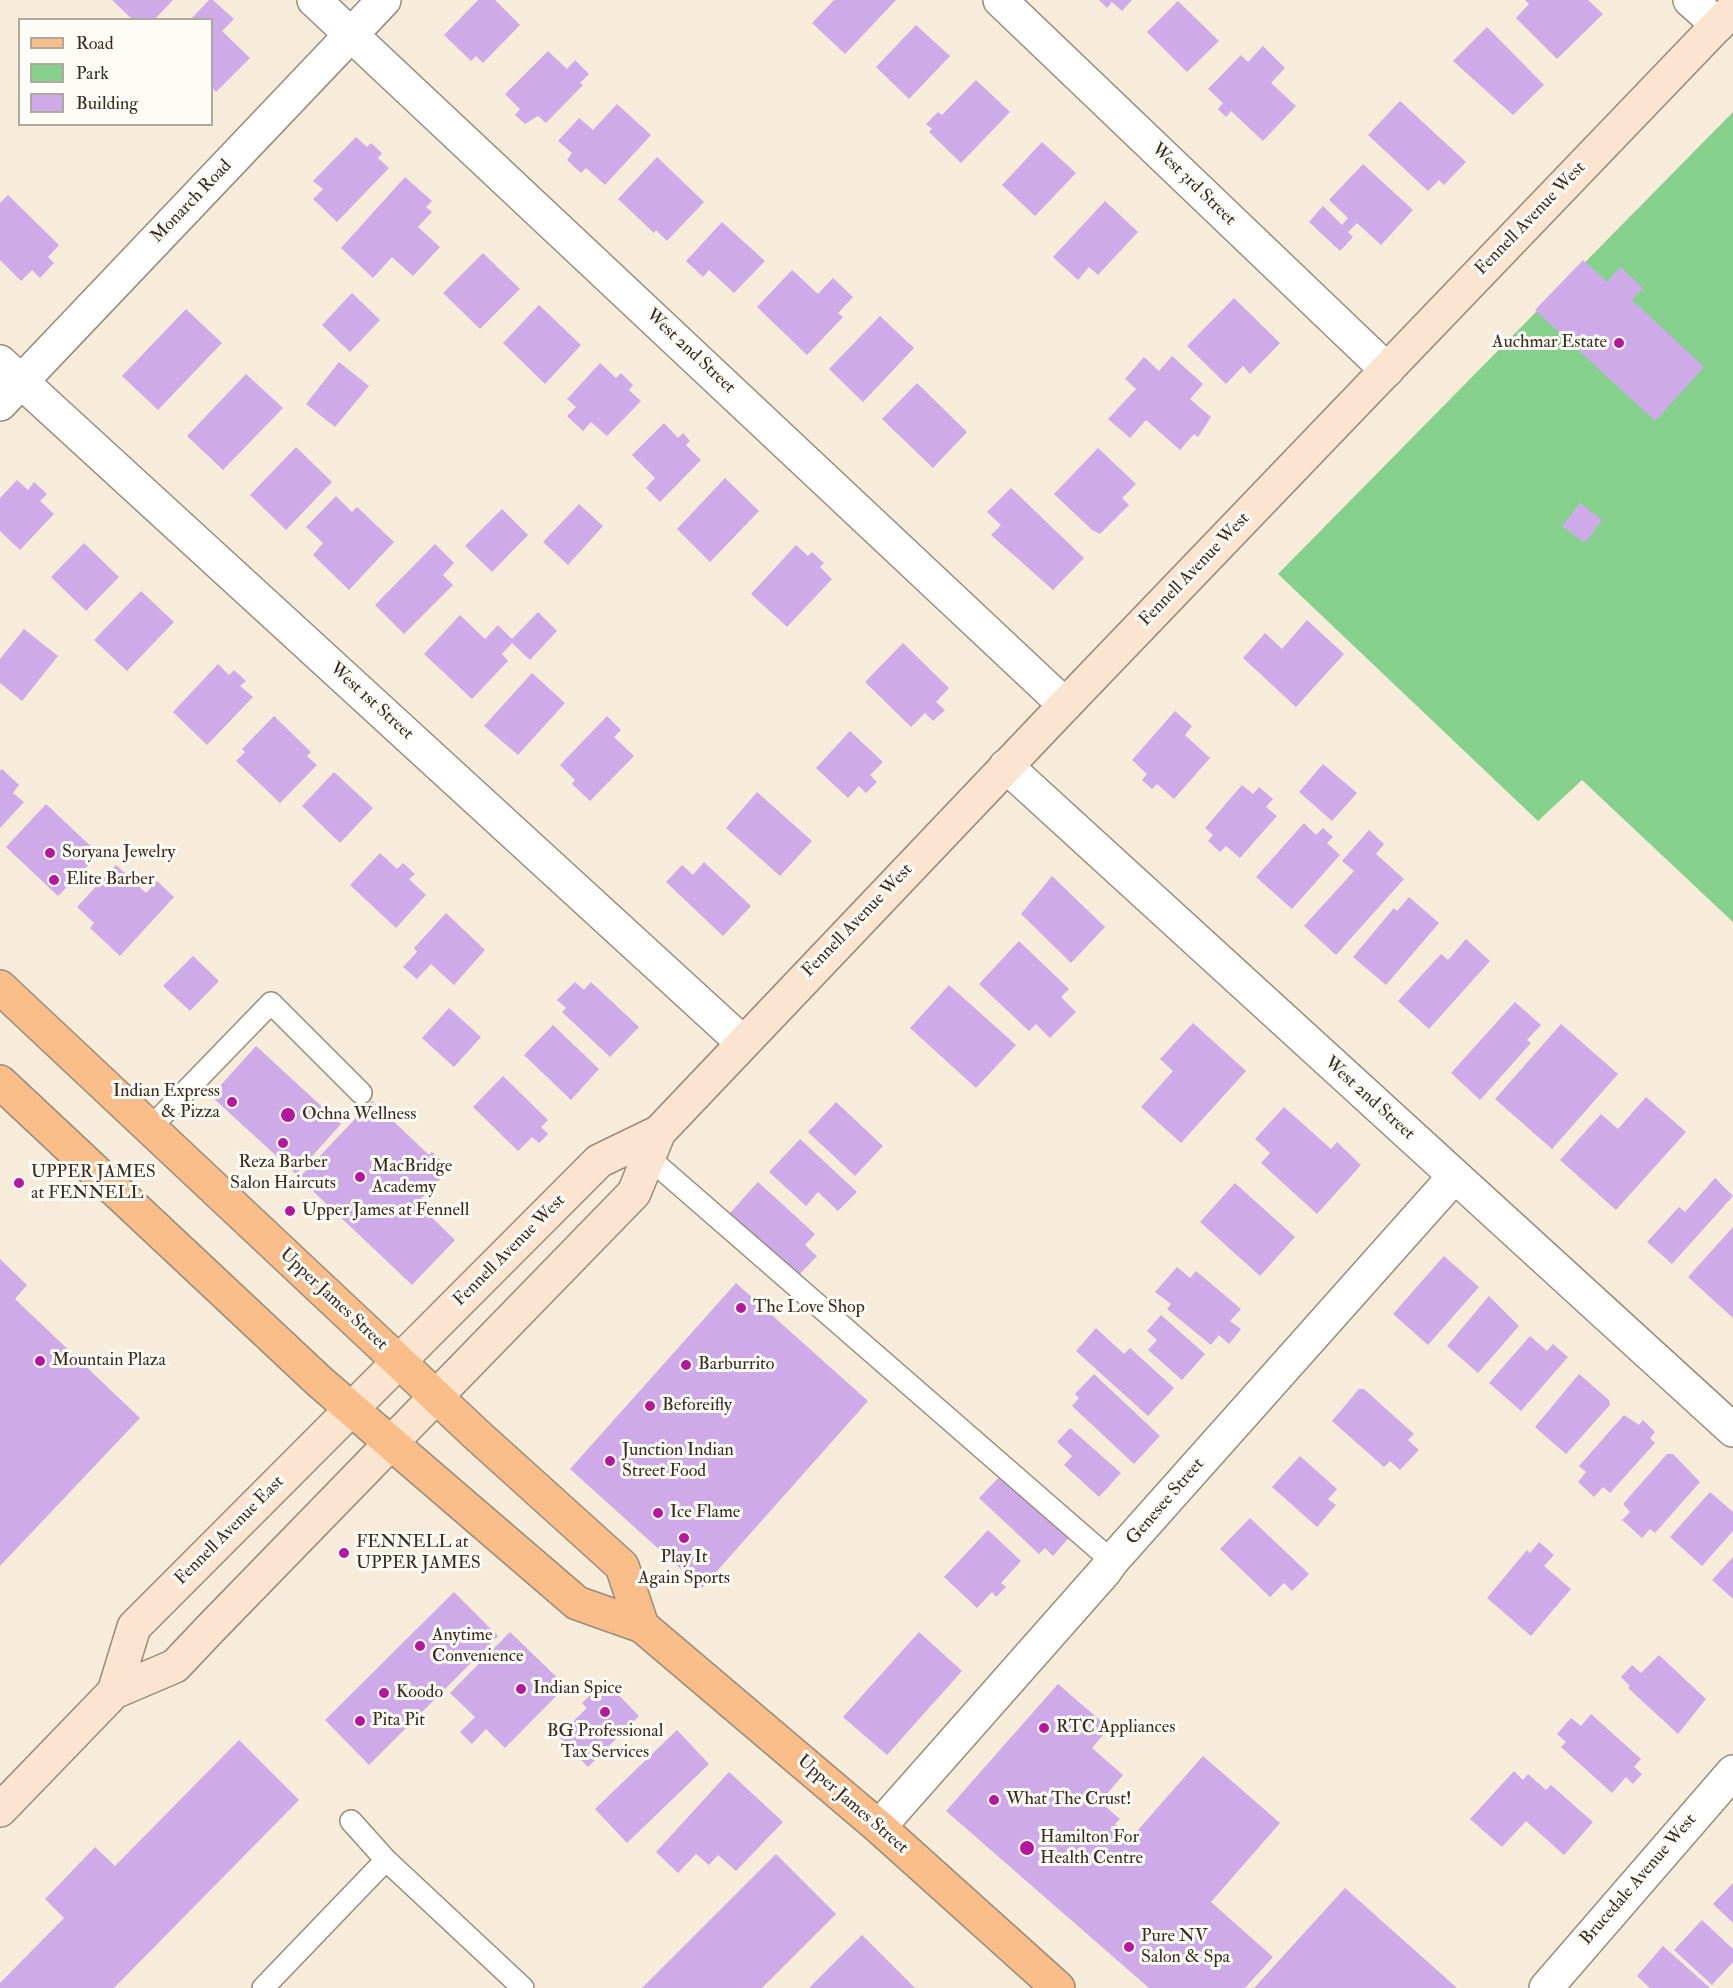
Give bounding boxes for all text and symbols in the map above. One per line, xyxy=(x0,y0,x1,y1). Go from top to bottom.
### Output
legend xyxy=(18,18,213,126)
text: Road xyxy=(76,32,114,55)
text: Park xyxy=(76,62,109,85)
text: Building xyxy=(76,92,138,115)
street label: West 3rd Street xyxy=(1146,139,1240,231)
street label: Monarch Road xyxy=(147,156,237,248)
street label: Fennell Avenue West xyxy=(1471,158,1591,280)
street label: West 2nd Street xyxy=(641,305,739,399)
place label: Auchmar Estate xyxy=(1492,332,1607,354)
marker: Auchmar Estate xyxy=(1612,336,1626,350)
street label: Fennell Avenue West xyxy=(1135,509,1255,631)
street label: West 1st Street xyxy=(325,659,417,745)
place label: Soryana Jewelry xyxy=(62,842,175,864)
marker: Soryana Jewelry xyxy=(43,846,57,860)
street label: Fennell Avenue West xyxy=(798,860,918,982)
place label: Elite Barber xyxy=(66,869,154,891)
marker: Elite Barber xyxy=(47,873,61,887)
street label: West 2nd Street xyxy=(1319,1053,1419,1145)
place label: Indian Express & Pizza xyxy=(113,1081,220,1124)
marker: Indian Express & Pizza xyxy=(225,1095,239,1109)
place label: Ochna Wellness xyxy=(302,1104,416,1126)
marker: Ochna Wellness xyxy=(279,1106,297,1124)
marker: Reza Barber Salon Haircuts xyxy=(276,1136,290,1150)
place label: Reza Barber Salon Haircuts xyxy=(230,1152,336,1194)
place label: MacBridge Academy xyxy=(372,1156,452,1198)
place label: UPPER JAMES at FENNELL xyxy=(31,1162,156,1204)
marker: MacBridge Academy xyxy=(353,1170,367,1184)
marker: UPPER JAMES at FENNELL xyxy=(12,1176,26,1190)
street label: Fennell Avenue West xyxy=(449,1190,571,1312)
place label: Upper James at Fennell xyxy=(302,1200,469,1222)
marker: Upper James at Fennell xyxy=(283,1204,297,1218)
street label: Upper James Street xyxy=(274,1244,392,1356)
place label: The Love Shop xyxy=(753,1297,865,1319)
marker: The Love Shop xyxy=(734,1301,748,1315)
place label: Mountain Plaza xyxy=(52,1350,166,1372)
marker: Mountain Plaza xyxy=(33,1354,47,1368)
place label: Barburrito xyxy=(698,1354,775,1376)
marker: Barburrito xyxy=(679,1358,693,1372)
place label: Beforeifly xyxy=(662,1395,732,1417)
marker: Beforeifly xyxy=(643,1399,657,1413)
place label: Junction Indian Street Food xyxy=(622,1440,734,1482)
marker: Junction Indian Street Food xyxy=(603,1454,617,1468)
street label: Genesee Street xyxy=(1122,1454,1210,1550)
street label: Fennell Avenue East xyxy=(171,1472,289,1590)
place label: Ice Flame xyxy=(670,1502,740,1524)
marker: Ice Flame xyxy=(651,1506,665,1520)
marker: Play It Again Sports xyxy=(677,1531,691,1545)
place label: FENNELL at UPPER JAMES xyxy=(356,1532,481,1574)
marker: FENNELL at UPPER JAMES xyxy=(337,1546,351,1560)
place label: Play It Again Sports xyxy=(638,1547,730,1590)
place label: Anytime Convenience xyxy=(432,1625,524,1668)
marker: Anytime Convenience xyxy=(413,1639,427,1653)
place label: Indian Spice xyxy=(533,1678,622,1700)
place label: Koodo xyxy=(396,1682,443,1704)
marker: Indian Spice xyxy=(514,1682,528,1696)
marker: Koodo xyxy=(377,1686,391,1700)
marker: BG Professional Tax Services xyxy=(598,1705,612,1719)
place label: Pita Pit xyxy=(372,1710,425,1732)
marker: Pita Pit xyxy=(353,1714,367,1728)
place label: RTC Appliances xyxy=(1056,1717,1175,1739)
place label: BG Professional Tax Services xyxy=(547,1721,663,1764)
marker: RTC Appliances xyxy=(1037,1721,1051,1735)
street label: Upper James Street xyxy=(792,1751,912,1859)
place label: What The Crust! xyxy=(1006,1789,1131,1811)
marker: What The Crust! xyxy=(987,1793,1001,1807)
street label: Brucedale Avenue West xyxy=(1576,1810,1702,1950)
place label: Hamilton For Health Centre xyxy=(1040,1827,1143,1870)
marker: Hamilton For Health Centre xyxy=(1018,1839,1036,1857)
place label: Pure NV Salon & Spa xyxy=(1141,1926,1230,1968)
marker: Pure NV Salon & Spa xyxy=(1122,1940,1136,1954)

